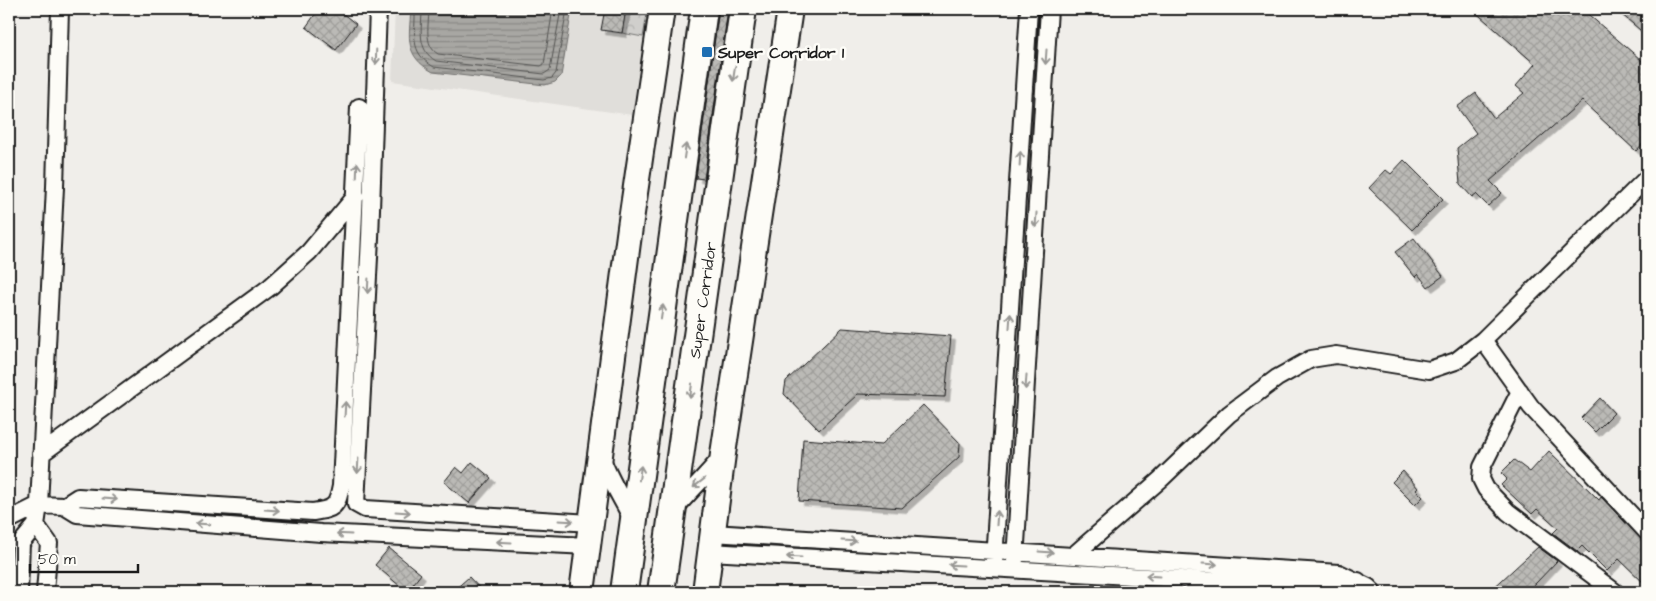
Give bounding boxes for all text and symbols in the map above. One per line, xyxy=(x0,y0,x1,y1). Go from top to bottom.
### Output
place label: Super Corridor 1 xyxy=(717,42,845,64)
marker: Super Corridor 1 xyxy=(700,45,714,59)
one-way arrow xyxy=(372,49,381,65)
one-way arrow xyxy=(1041,49,1050,65)
one-way arrow xyxy=(729,66,739,82)
one-way arrow xyxy=(680,143,690,159)
one-way arrow xyxy=(1015,151,1024,167)
one-way arrow xyxy=(352,162,362,178)
one-way arrow xyxy=(1031,211,1040,227)
street label: Super Corridor xyxy=(684,240,722,360)
one-way arrow xyxy=(363,278,372,294)
one-way arrow xyxy=(657,304,667,320)
one-way arrow xyxy=(1005,314,1015,330)
one-way arrow xyxy=(1021,374,1030,390)
one-way arrow xyxy=(685,383,695,399)
one-way arrow xyxy=(340,401,350,418)
one-way arrow xyxy=(354,458,363,474)
one-way arrow xyxy=(635,465,645,481)
one-way arrow xyxy=(692,477,705,488)
one-way arrow xyxy=(101,495,117,504)
one-way arrow xyxy=(264,505,280,514)
one-way arrow xyxy=(395,507,411,516)
one-way arrow xyxy=(992,511,1001,527)
one-way arrow xyxy=(557,517,573,526)
one-way arrow xyxy=(195,519,211,529)
one-way arrow xyxy=(336,529,352,539)
one-way arrow xyxy=(840,536,856,545)
one-way arrow xyxy=(497,537,513,547)
scale bar xyxy=(30,541,138,573)
one-way arrow xyxy=(1038,548,1054,557)
text: 50 m xyxy=(38,549,76,570)
one-way arrow xyxy=(786,552,802,561)
one-way arrow xyxy=(1202,559,1218,568)
one-way arrow xyxy=(948,561,964,570)
one-way arrow xyxy=(1145,572,1161,581)

